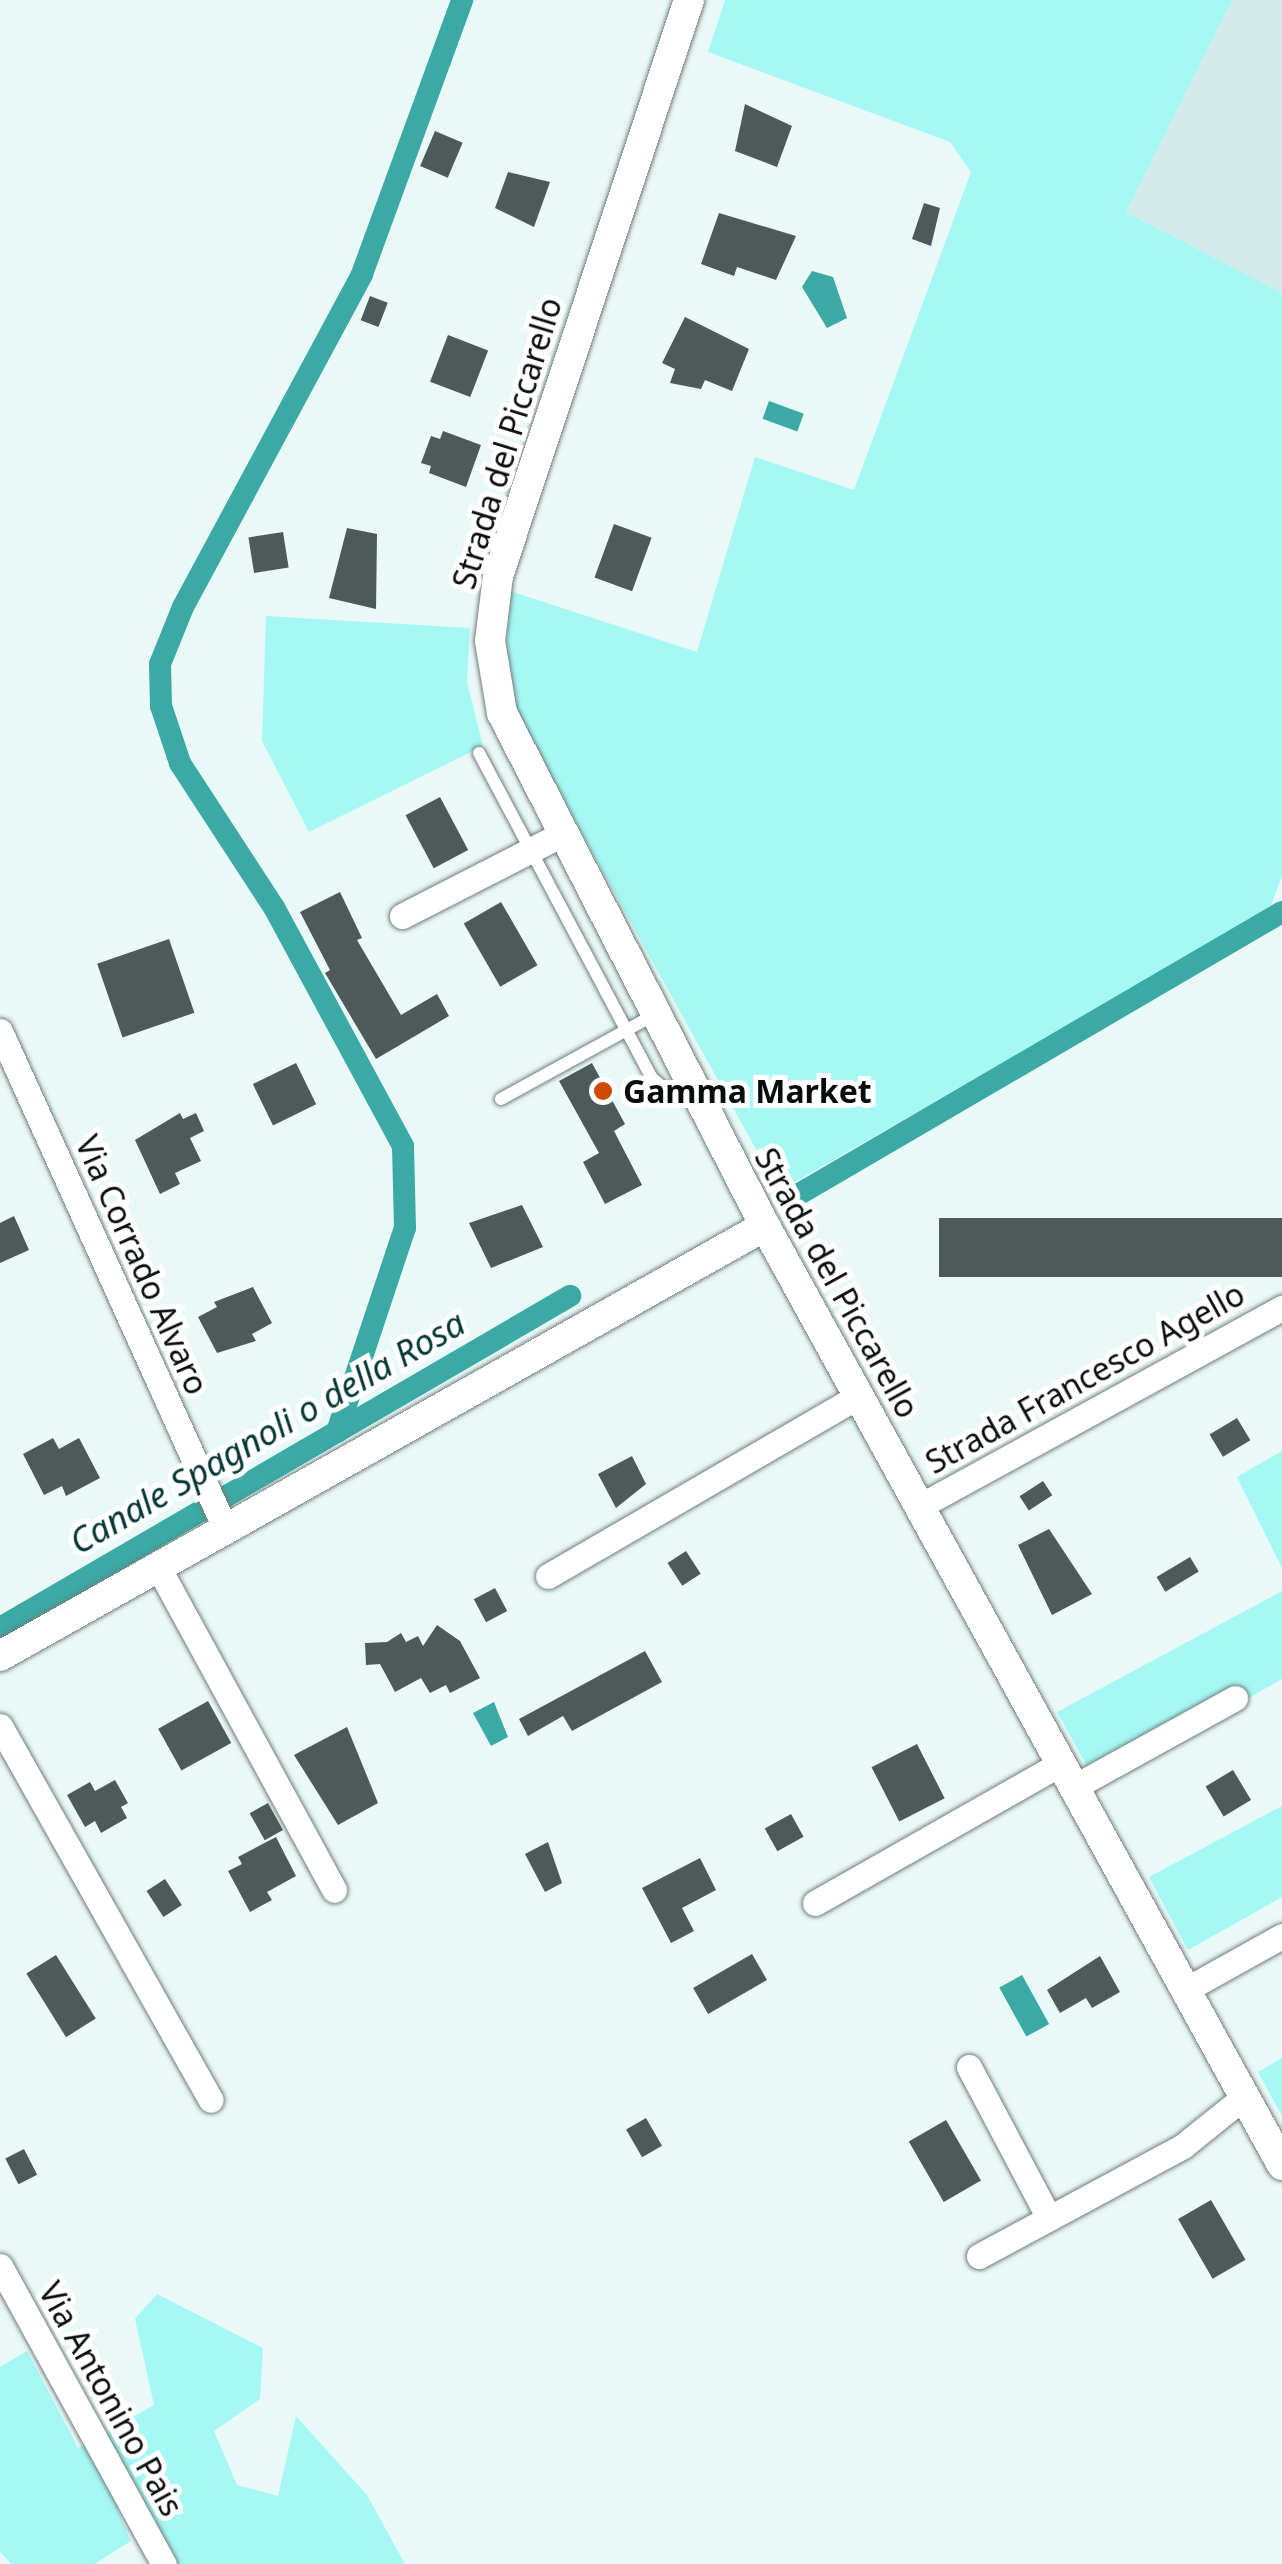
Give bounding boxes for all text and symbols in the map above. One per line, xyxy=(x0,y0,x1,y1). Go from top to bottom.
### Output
street label: Strada del Piccarello xyxy=(444,293,570,593)
place label: Gamma Market xyxy=(623,1072,872,1110)
marker: Gamma Market xyxy=(592,1080,614,1102)
street label: Via Corrado Alvaro xyxy=(68,1130,216,1400)
street label: Strada del Piccarello xyxy=(747,1141,927,1425)
street label: Strada Francesco Agello xyxy=(919,1274,1251,1482)
water label: Canale Spagnoli o della Rosa xyxy=(62,1301,472,1563)
street label: Via Antonino Pais xyxy=(31,2275,191,2523)

